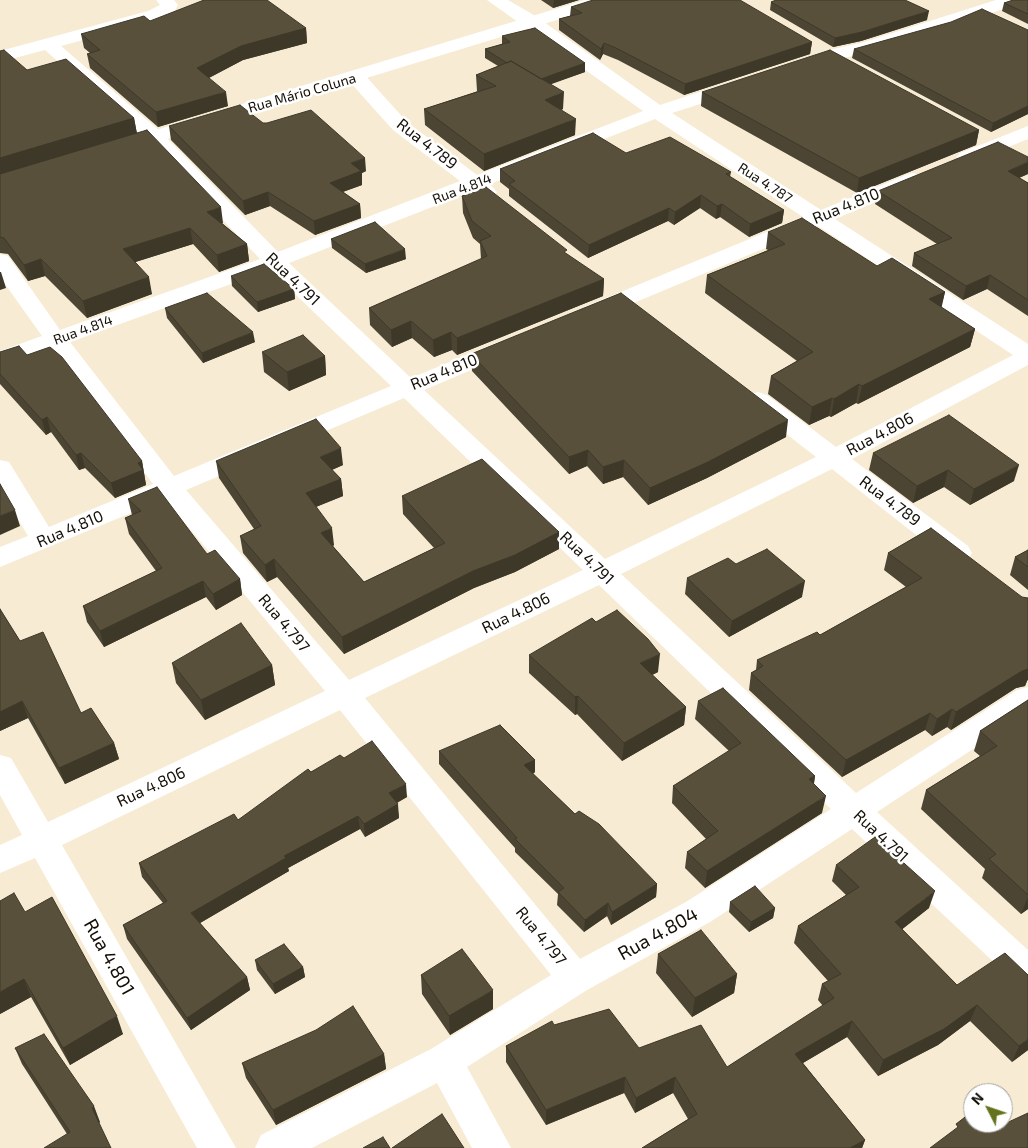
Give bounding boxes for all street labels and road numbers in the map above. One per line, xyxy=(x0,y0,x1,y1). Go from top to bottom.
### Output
street label: Rua Mário Coluna xyxy=(246,70,358,116)
street label: Rua 4.789 xyxy=(393,114,461,174)
street label: Rua 4.787 xyxy=(735,159,795,207)
street label: Rua 4.814 xyxy=(430,170,494,208)
street label: Rua 4.810 xyxy=(810,184,882,228)
street label: Rua 4.791 xyxy=(262,248,324,310)
street label: Rua 4.814 xyxy=(51,312,115,348)
street label: Rua 4.810 xyxy=(408,350,480,394)
street label: Rua 4.806 xyxy=(843,408,917,460)
street label: Rua 4.789 xyxy=(856,472,924,530)
street label: Rua 4.810 xyxy=(34,506,106,552)
street label: Rua 4.791 xyxy=(556,527,618,589)
street label: Rua 4.806 xyxy=(479,588,553,638)
street label: Rua 4.797 xyxy=(254,590,314,656)
street label: Rua 4.806 xyxy=(114,763,188,811)
street label: Rua 4.791 xyxy=(850,806,912,866)
street label: Rua 4.797 xyxy=(512,903,570,969)
street label: Rua 4.804 xyxy=(614,903,702,965)
street label: Rua 4.801 xyxy=(79,915,139,999)

